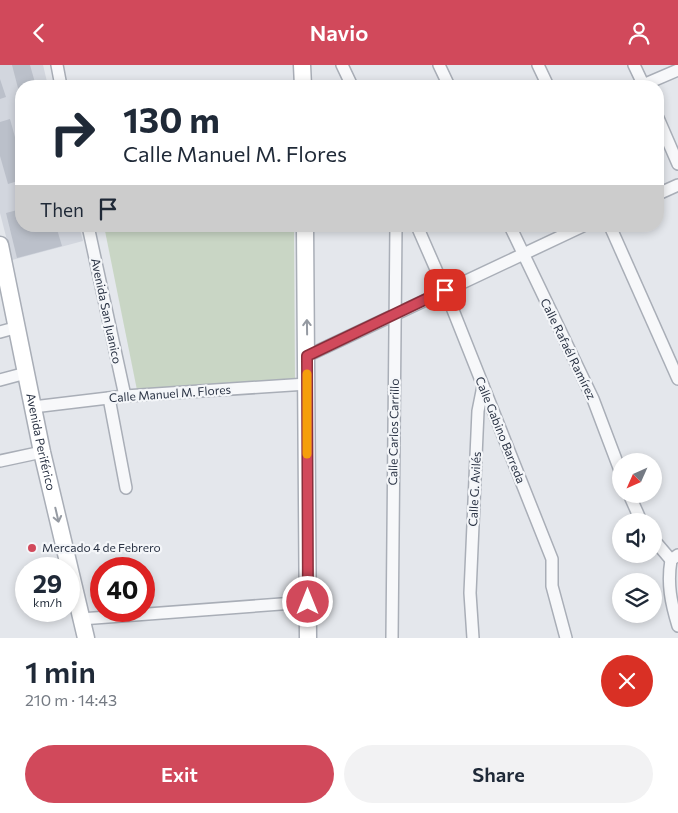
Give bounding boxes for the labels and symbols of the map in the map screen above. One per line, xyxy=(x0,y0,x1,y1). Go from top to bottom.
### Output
street label: Avenida San Juanico xyxy=(88,257,125,365)
pin xyxy=(424,269,466,311)
street label: Calle Rafaél Ramírez xyxy=(538,296,599,401)
one-way arrow xyxy=(302,319,312,336)
street label: Calle Gabino Barreda xyxy=(473,374,529,485)
street label: Calle Carlos Carrillo xyxy=(385,378,401,486)
street label: Calle Manuel M. Flores xyxy=(108,382,231,404)
street label: Avenida Periférico xyxy=(24,392,59,492)
street label: Calle G. Avilés xyxy=(465,451,483,527)
north arrow xyxy=(612,453,662,503)
one-way arrow xyxy=(53,507,62,523)
place label: Mercado 4 de Febrero xyxy=(42,540,161,554)
marker: Mercado 4 de Febrero xyxy=(26,542,38,554)
speed limit sign: 40 xyxy=(90,557,155,622)
position arrow xyxy=(281,575,333,627)

